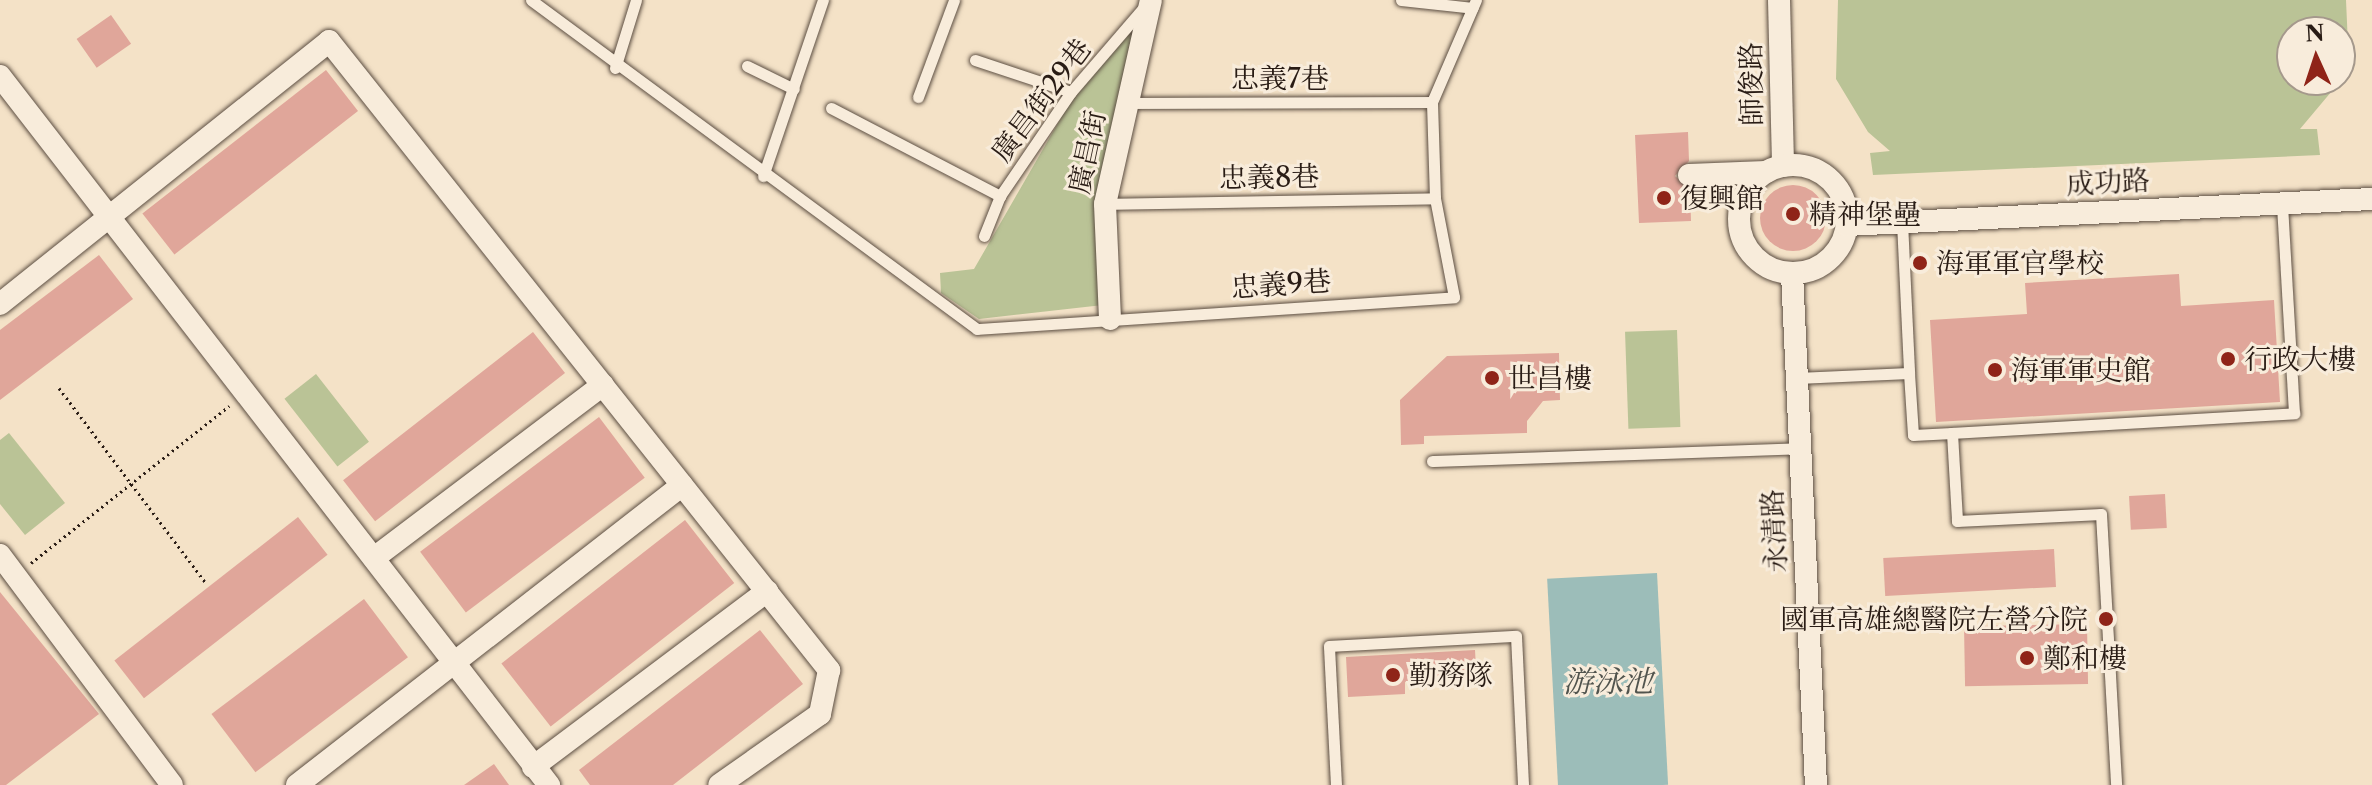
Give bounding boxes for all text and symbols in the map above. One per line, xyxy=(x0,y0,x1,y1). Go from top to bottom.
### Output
north arrow xyxy=(2276,16,2356,96)
text: N xyxy=(2305,20,2325,48)
street label: 廣昌街29巷 xyxy=(984,32,1098,168)
street label: 師俊路 xyxy=(1733,42,1769,126)
street label: 忠義7巷 xyxy=(1231,61,1329,95)
street label: 廣昌街 xyxy=(1062,107,1112,197)
street label: 忠義8巷 xyxy=(1218,159,1320,195)
street label: 成功路 xyxy=(2065,163,2151,201)
place label: 復興館 xyxy=(1680,181,1764,215)
marker: 復興館 xyxy=(1655,189,1673,207)
place label: 精神堡壘 xyxy=(1809,197,1921,231)
marker: 精神堡壘 xyxy=(1784,205,1802,223)
place label: 海軍軍官學校 xyxy=(1936,246,2104,280)
marker: 海軍軍官學校 xyxy=(1911,254,1929,272)
street label: 忠義9巷 xyxy=(1230,264,1332,304)
place label: 行政大樓 xyxy=(2244,342,2356,376)
marker: 行政大樓 xyxy=(2219,350,2237,368)
place label: 海軍軍史館 xyxy=(2011,353,2151,387)
place label: 世昌樓 xyxy=(1508,361,1592,395)
marker: 海軍軍史館 xyxy=(1986,361,2004,379)
marker: 世昌樓 xyxy=(1483,369,1501,387)
street label: 永清路 xyxy=(1755,488,1793,574)
place label: 國軍高雄總醫院左營分院 xyxy=(1780,602,2088,636)
marker: 國軍高雄總醫院左營分院 xyxy=(2095,608,2117,630)
place label: 鄭和樓 xyxy=(2043,641,2127,675)
marker: 鄭和樓 xyxy=(2018,649,2036,667)
place label: 勤務隊 xyxy=(1409,658,1493,692)
water label: 游泳池 xyxy=(1563,664,1653,700)
marker: 勤務隊 xyxy=(1384,666,1402,684)

